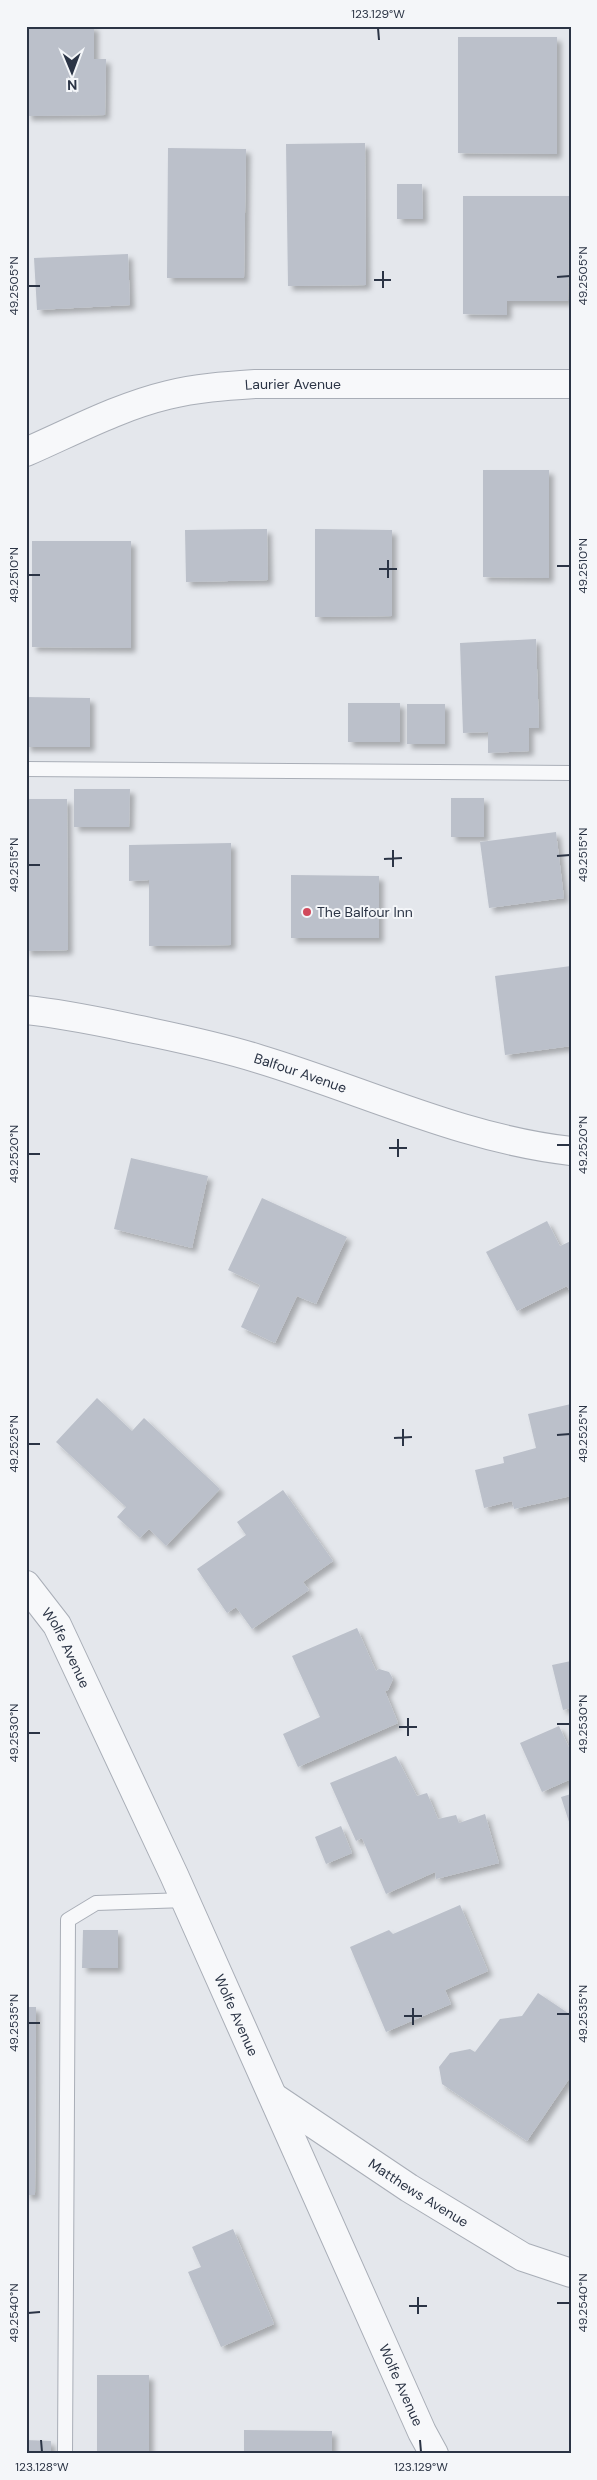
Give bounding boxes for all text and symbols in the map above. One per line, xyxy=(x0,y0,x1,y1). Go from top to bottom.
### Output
text: 123.129°W xyxy=(351,6,405,22)
north arrow xyxy=(48,48,98,98)
text: N xyxy=(67,76,77,94)
text: 49.2505°N xyxy=(575,246,591,306)
text: 49.2505°N xyxy=(6,256,22,316)
street label: Laurier Avenue xyxy=(244,375,341,394)
text: 49.2510°N xyxy=(575,538,591,594)
text: 49.2510°N xyxy=(6,547,22,603)
text: 49.2515°N xyxy=(575,828,591,882)
text: 49.2515°N xyxy=(6,838,22,892)
place label: The Balfour Inn xyxy=(317,903,413,921)
marker: The Balfour Inn xyxy=(301,906,313,918)
street label: Balfour Avenue xyxy=(252,1049,349,1097)
text: 49.2520°N xyxy=(575,1116,591,1174)
text: 49.2520°N xyxy=(6,1125,22,1183)
text: 49.2525°N xyxy=(575,1405,591,1463)
text: 49.2525°N xyxy=(6,1415,22,1473)
street label: Wolfe Avenue xyxy=(38,1604,94,1691)
text: 49.2530°N xyxy=(575,1695,591,1753)
text: 49.2530°N xyxy=(6,1704,22,1762)
street label: Wolfe Avenue xyxy=(210,1971,263,2059)
text: 49.2535°N xyxy=(575,1985,591,2043)
text: 49.2535°N xyxy=(6,1994,22,2052)
street label: Matthews Avenue xyxy=(365,2154,472,2231)
text: 49.2540°N xyxy=(575,2274,591,2332)
text: 49.2540°N xyxy=(6,2284,22,2342)
street label: Wolfe Avenue xyxy=(375,2341,427,2429)
text: 123.128°W xyxy=(15,2459,69,2475)
text: 123.129°W xyxy=(394,2459,448,2475)

